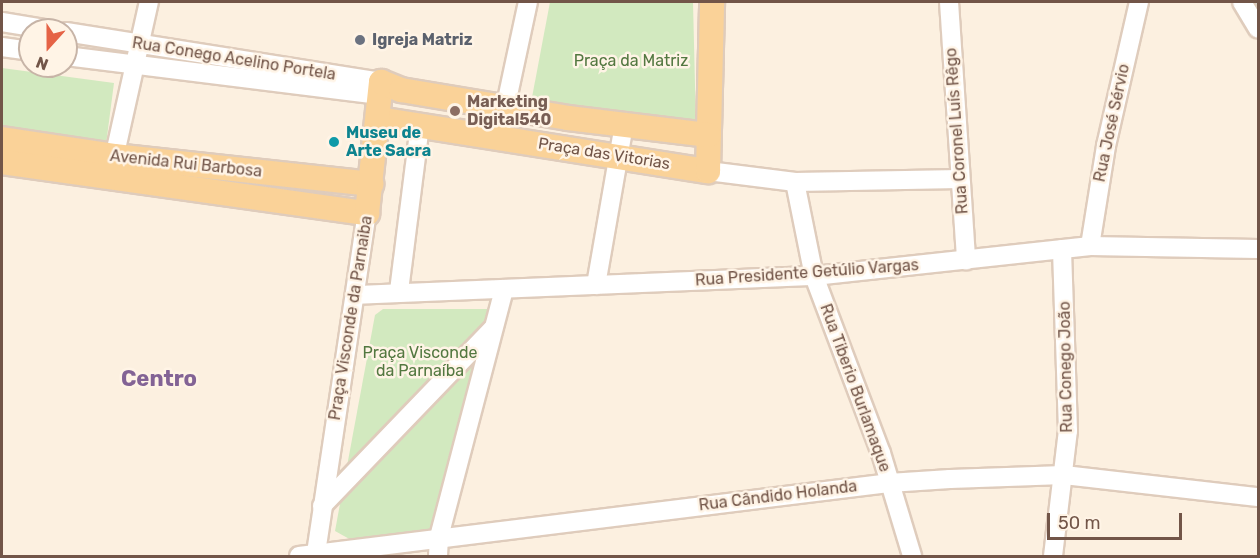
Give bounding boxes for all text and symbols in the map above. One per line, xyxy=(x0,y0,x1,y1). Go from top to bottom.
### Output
north arrow xyxy=(18,18,78,78)
place label: Igreja Matriz xyxy=(372,30,472,50)
street label: Rua Conego Acelino Portela xyxy=(131,33,337,85)
marker: Igreja Matriz xyxy=(353,33,367,47)
street label: Rua Coronel Luís Rêgo xyxy=(942,47,972,215)
park label: Praça da Matriz xyxy=(574,51,688,71)
text: N xyxy=(33,52,51,74)
street label: Rua José Sérvio xyxy=(1090,62,1134,184)
place label: Marketing Digital540 xyxy=(467,92,551,130)
marker: Marketing Digital540 xyxy=(448,104,462,118)
place label: Museu de Arte Sacra xyxy=(346,123,431,161)
street label: Praça das Vitorias xyxy=(536,134,672,174)
marker: Museu de Arte Sacra xyxy=(327,135,341,149)
street label: Avenida Rui Barbosa xyxy=(109,146,263,182)
street label: Praça Visconde da Parnaiba xyxy=(325,214,377,422)
street label: Rua Presidente Getúlio Vargas xyxy=(694,256,920,290)
street label: Rua Tiberio Burlamaque xyxy=(816,301,894,475)
street label: Rua Conego João xyxy=(1055,301,1077,433)
park label: Praça Visconde da Parnaíba xyxy=(362,343,478,381)
district label: Centro xyxy=(121,366,197,392)
street label: Rua Cândido Holanda xyxy=(698,477,858,515)
scale bar xyxy=(1050,501,1185,539)
text: 50 m xyxy=(1058,512,1101,534)

